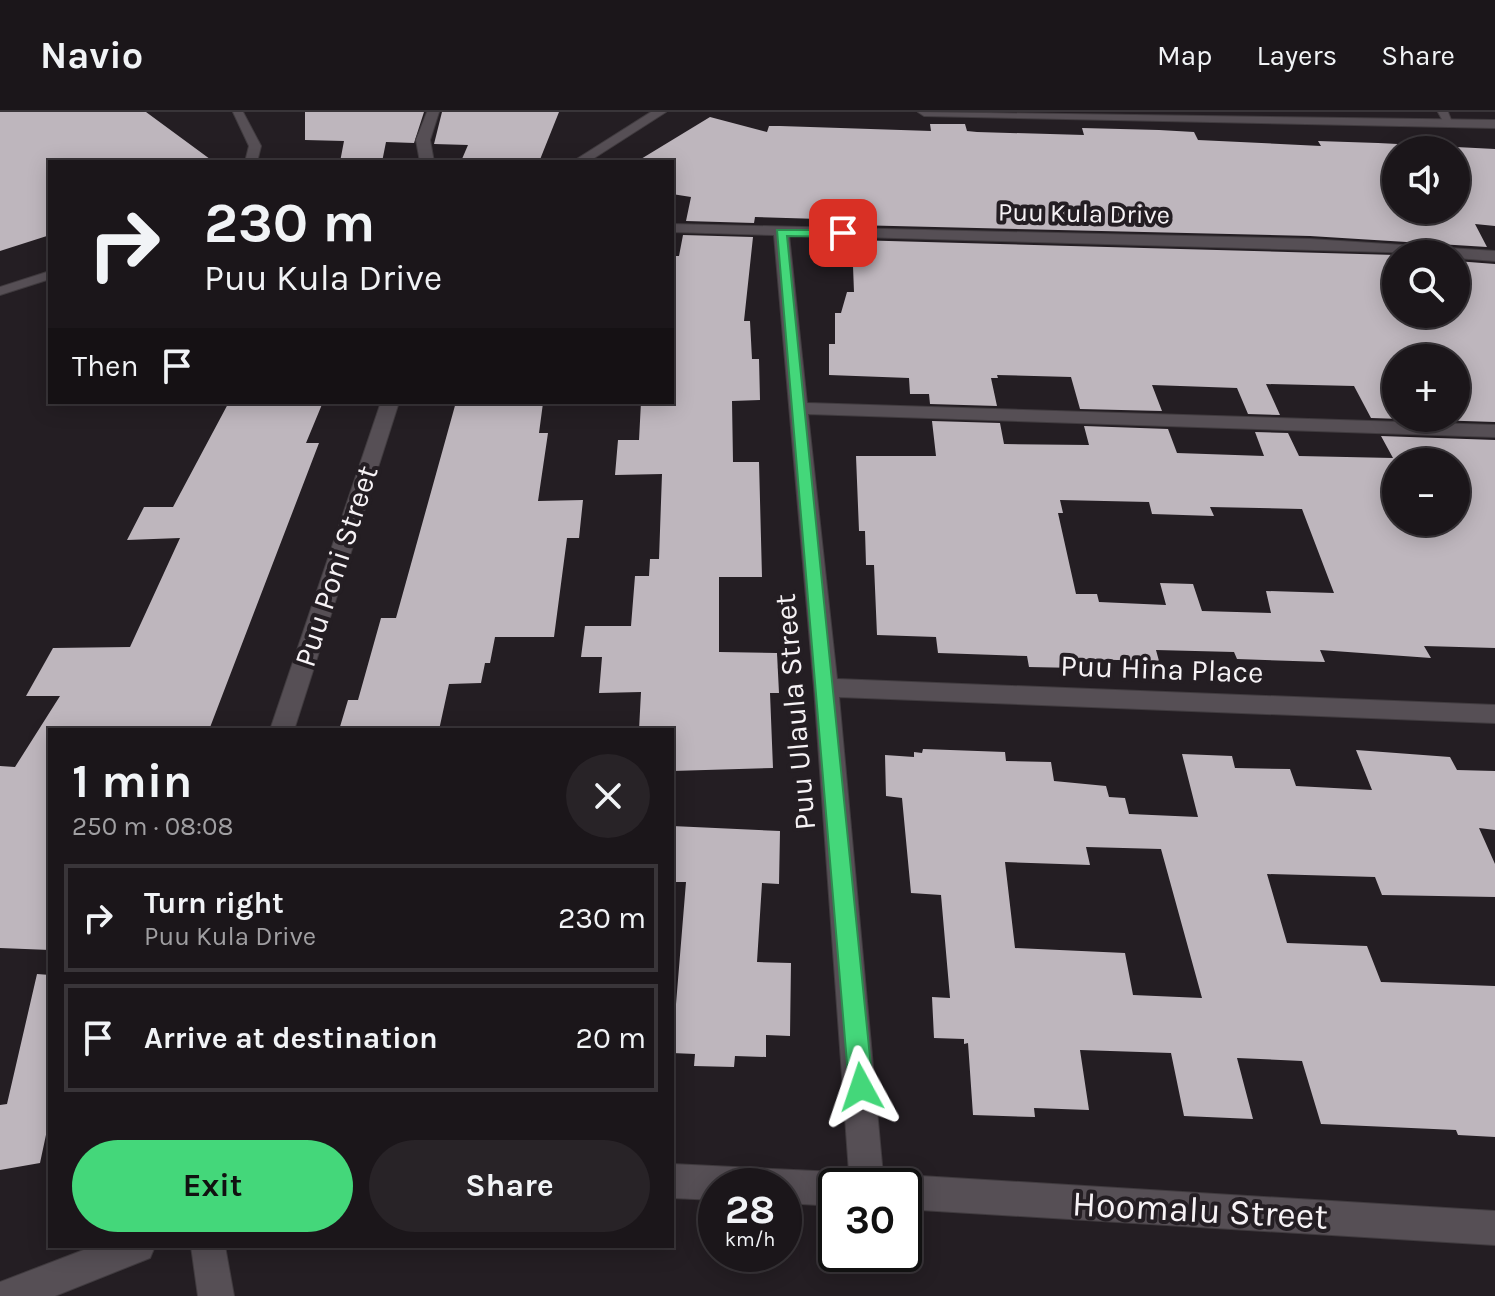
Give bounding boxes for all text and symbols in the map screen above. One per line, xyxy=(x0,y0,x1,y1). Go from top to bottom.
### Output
text: Navio xyxy=(40,33,143,78)
text: Map xyxy=(1157,39,1212,72)
text: Layers xyxy=(1256,39,1337,72)
text: Share xyxy=(1381,39,1455,72)
map controls xyxy=(1382,136,1470,536)
button: sound xyxy=(1382,136,1470,224)
text: 230 m xyxy=(204,190,375,255)
icon: right xyxy=(72,192,176,296)
street label: Puu Kula Drive xyxy=(998,197,1170,230)
pin xyxy=(809,199,877,267)
icon: arrive xyxy=(821,211,865,255)
button: search xyxy=(1382,240,1470,328)
text: Puu Kula Drive xyxy=(204,257,442,299)
icon: arrive xyxy=(155,344,199,388)
button: + xyxy=(1382,344,1470,432)
text: Then xyxy=(72,348,139,384)
button: − xyxy=(1382,448,1470,536)
street label: Puu Poni Street xyxy=(286,461,386,671)
street label: Puu Ulaula Street xyxy=(767,592,823,832)
street label: Puu Hina Place xyxy=(1060,647,1264,691)
text: 1 min xyxy=(72,753,192,809)
button: close xyxy=(566,754,650,838)
text: 250 m · 08:08 xyxy=(72,811,233,842)
text: Turn right xyxy=(144,885,284,921)
icon: right xyxy=(76,896,120,940)
text: 230 m xyxy=(558,900,646,936)
text: Puu Kula Drive xyxy=(144,921,316,952)
icon: arrive xyxy=(76,1016,120,1060)
text: Arrive at destination xyxy=(144,1020,438,1056)
text: 20 m xyxy=(576,1020,646,1056)
position arrow xyxy=(819,1045,903,1129)
button: Exit xyxy=(72,1140,353,1232)
button: Share xyxy=(369,1140,650,1232)
speed limit sign: 30 xyxy=(818,1168,922,1272)
street label: Hoomalu Street xyxy=(1071,1182,1329,1238)
text: 28 xyxy=(725,1186,775,1233)
text: km/h xyxy=(725,1228,775,1251)

